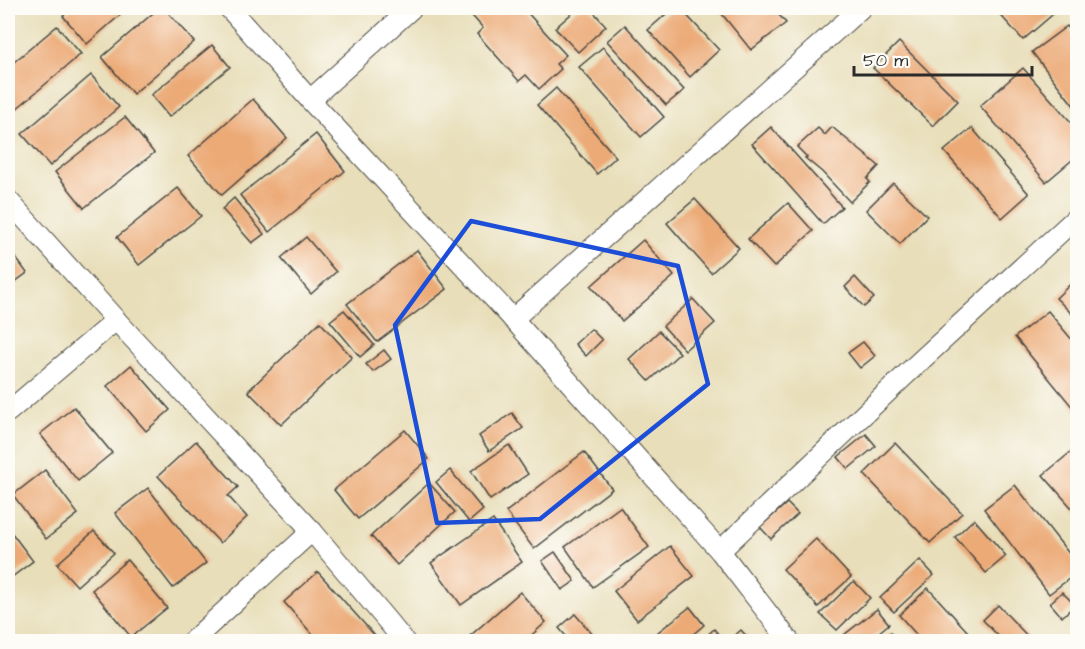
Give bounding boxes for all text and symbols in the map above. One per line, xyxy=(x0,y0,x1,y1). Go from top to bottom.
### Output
scale bar xyxy=(854,39,1032,77)
text: 50 m xyxy=(863,48,908,73)

